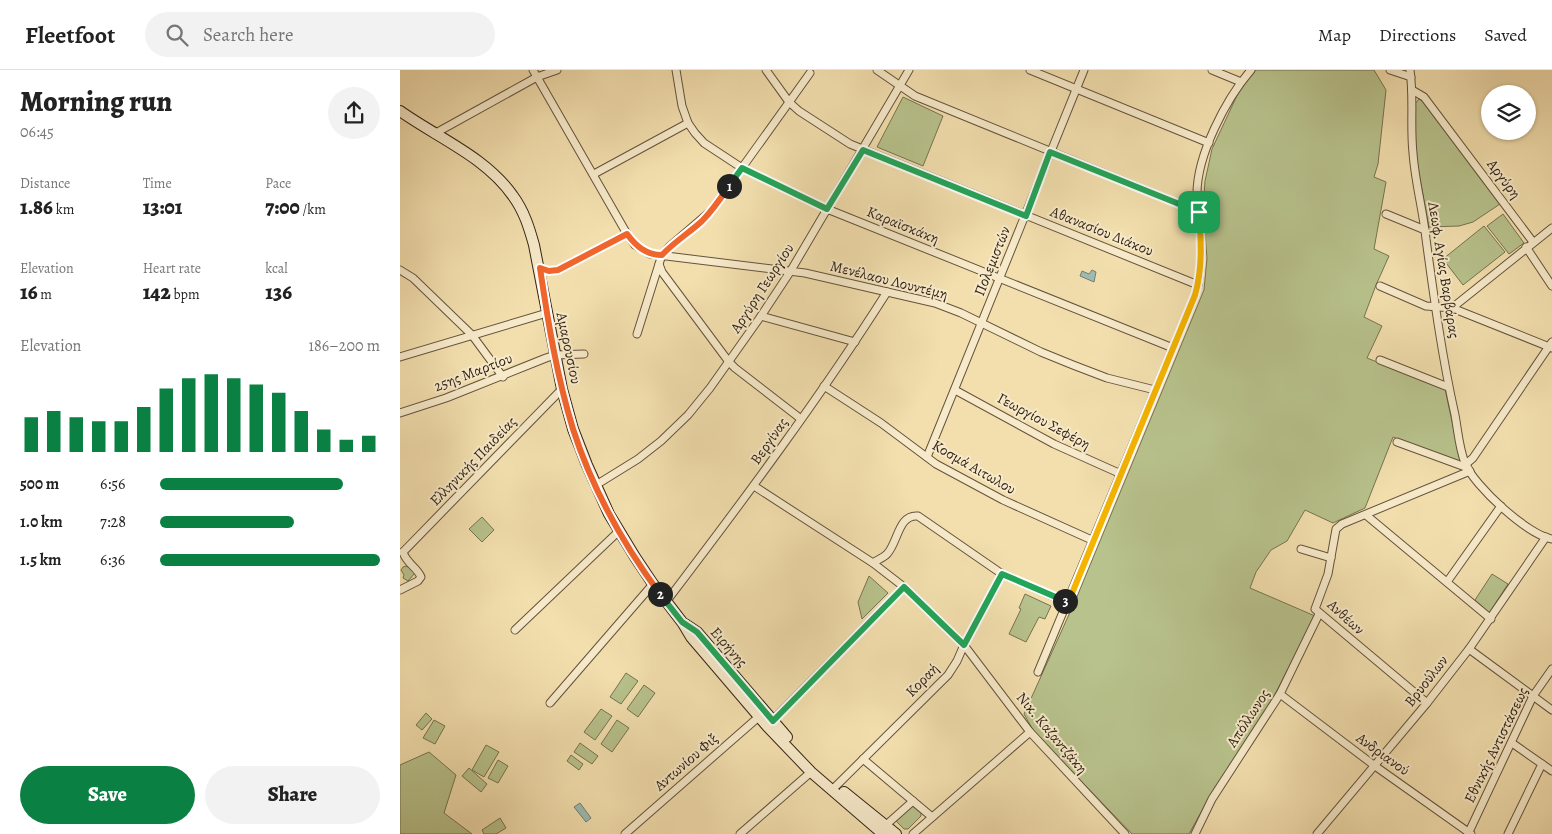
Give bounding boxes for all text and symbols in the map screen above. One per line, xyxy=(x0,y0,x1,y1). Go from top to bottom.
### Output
search box xyxy=(145,12,495,57)
text: Fleetfoot xyxy=(25,19,115,51)
icon: search xyxy=(163,21,191,49)
text: Search here xyxy=(203,22,293,48)
text: Map xyxy=(1318,23,1351,47)
text: Directions xyxy=(1379,23,1456,47)
text: Saved xyxy=(1484,23,1527,47)
text: Morning run xyxy=(20,83,172,121)
map controls xyxy=(1481,85,1536,140)
button: layers xyxy=(1481,85,1536,140)
button: share xyxy=(328,87,380,139)
text: 06:45 xyxy=(20,121,54,143)
street label: Αργύρη xyxy=(1482,154,1526,203)
text: Distance xyxy=(20,174,70,193)
text: Time xyxy=(143,174,172,193)
text: Pace xyxy=(265,174,291,193)
pin: 1 xyxy=(716,174,742,198)
text: 1 xyxy=(727,177,732,196)
pin xyxy=(1178,191,1220,233)
text: 1.86 xyxy=(20,193,53,221)
text: 13:01 xyxy=(143,193,182,221)
text: 7:00 xyxy=(265,193,300,221)
icon: arrive xyxy=(1185,198,1213,226)
street label: Λεωφ. Αγίας Βαρβάρας xyxy=(1423,199,1465,340)
text: km xyxy=(53,200,74,219)
text: /km xyxy=(300,200,326,219)
street label: Καραϊσκάκη xyxy=(864,201,942,249)
street label: Αθανασίου Διάκου xyxy=(1047,201,1157,261)
street label: Πολεμιστών xyxy=(969,223,1015,299)
street label: Αργύρη Γεωργίου xyxy=(725,239,799,338)
street label: Μενέλαου Λουντέμη xyxy=(828,256,950,304)
text: Elevation xyxy=(20,259,74,278)
text: Heart rate xyxy=(143,259,201,278)
text: kcal xyxy=(265,259,288,278)
text: 16 xyxy=(20,278,38,306)
text: 142 xyxy=(143,278,171,306)
text: 136 xyxy=(265,278,292,306)
text: m xyxy=(38,285,52,304)
text: bpm xyxy=(171,285,200,304)
street label: Αμαρουσίου xyxy=(551,309,586,386)
text: Elevation xyxy=(20,335,81,357)
text: 186–200 m xyxy=(309,335,380,357)
street label: 25ης Μαρτίου xyxy=(431,348,515,396)
street label: Γεωργίου Σεφέρη xyxy=(994,388,1094,454)
street label: Ελληνικής Παιδείας xyxy=(425,412,521,510)
street label: Βεργίνας xyxy=(746,414,792,468)
street label: Κοσμά Αιτωλου xyxy=(929,435,1020,499)
text: 500 m xyxy=(20,473,59,495)
text: 6:56 xyxy=(100,473,125,495)
text: 1.0 km xyxy=(20,511,63,533)
text: 7:28 xyxy=(100,511,126,533)
text: 1.5 km xyxy=(20,549,61,571)
text: 6:36 xyxy=(100,549,125,571)
pin: 2 xyxy=(648,582,672,606)
text: 2 xyxy=(657,585,664,604)
pin: 3 xyxy=(1052,588,1078,614)
text: 3 xyxy=(1062,592,1069,611)
street label: Ανθέων xyxy=(1322,594,1369,639)
street label: Ειρήνης xyxy=(706,623,752,671)
street label: Βρυούλων xyxy=(1400,651,1452,711)
street label: Κοραή xyxy=(901,659,943,701)
street label: Εθνικής Αντιστάσεως xyxy=(1459,684,1533,806)
street label: Απόλλωνος xyxy=(1221,685,1274,752)
street label: Νικ. Καζαντζάκη xyxy=(1012,688,1092,778)
street label: Ανδριανού xyxy=(1351,727,1414,780)
street label: Αντωνίου Φιξ xyxy=(649,729,722,796)
button: Save xyxy=(20,766,195,824)
button: Share xyxy=(205,766,380,824)

